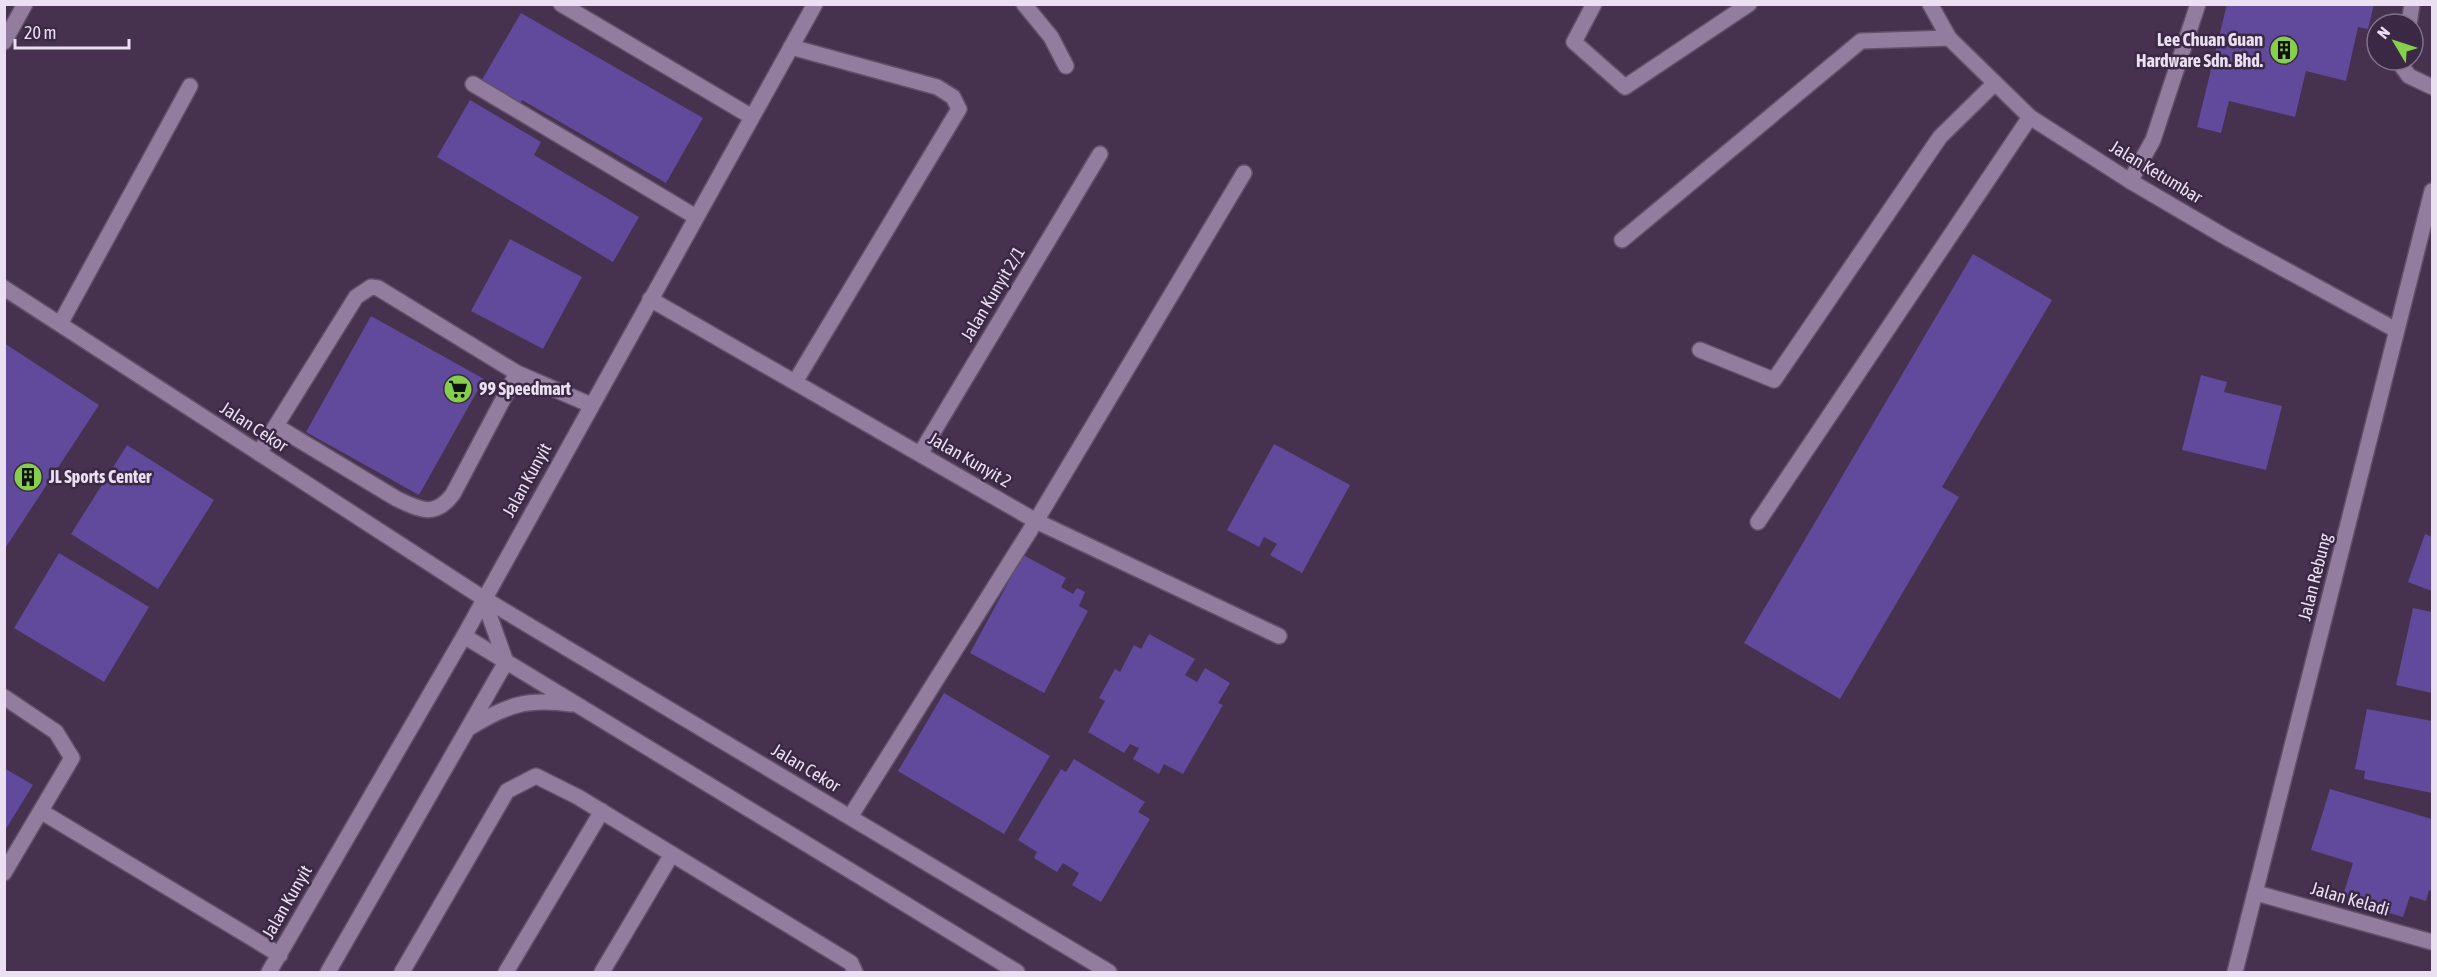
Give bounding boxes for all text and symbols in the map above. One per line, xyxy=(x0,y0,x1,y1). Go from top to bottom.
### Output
scale bar xyxy=(15,12,129,50)
north arrow xyxy=(2365,12,2425,72)
text: 20 m xyxy=(24,22,56,43)
text: N xyxy=(2373,23,2393,42)
place label: Lee Chuan Guan Hardware Sdn. Bhd. xyxy=(2136,29,2263,71)
building icon: Lee Chuan Guan Hardware Sdn. Bhd. xyxy=(2268,34,2300,66)
street label: Jalan Ketumbar xyxy=(2106,136,2207,208)
street label: Jalan Kunyit 2/1 xyxy=(956,243,1029,345)
supermarket icon: 99 Speedmart xyxy=(442,373,474,405)
place label: 99 Speedmart xyxy=(479,378,572,399)
street label: Jalan Cekor xyxy=(217,397,292,456)
street label: Jalan Kunyit 2 xyxy=(925,427,1015,492)
street label: Jalan Kunyit xyxy=(498,439,555,520)
building icon: JL Sports Center xyxy=(12,461,44,493)
place label: JL Sports Center xyxy=(48,466,152,487)
street label: Jalan Rebung xyxy=(2294,531,2336,623)
street label: Jalan Cekor xyxy=(768,739,845,797)
street label: Jalan Kunyit xyxy=(257,861,316,942)
street label: Jalan Keladi xyxy=(2308,877,2392,920)

